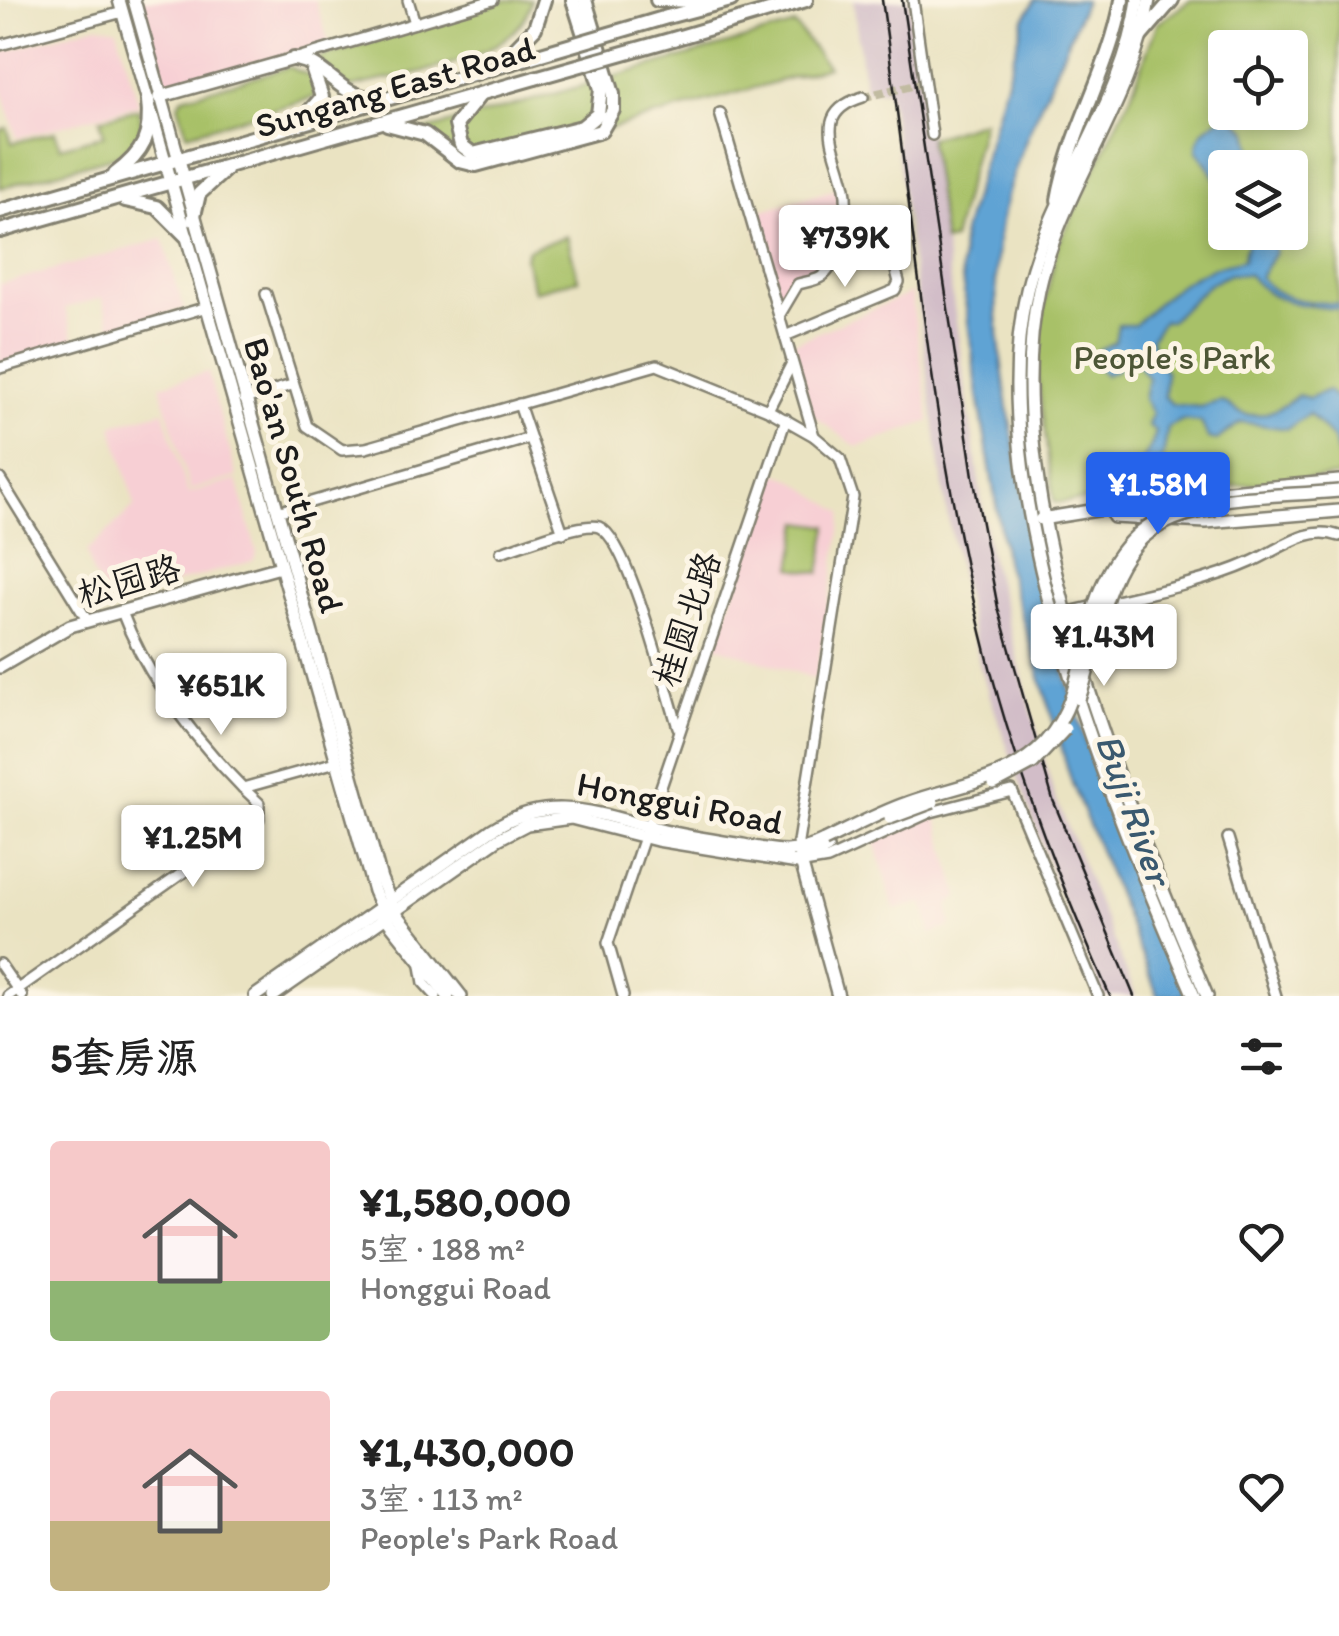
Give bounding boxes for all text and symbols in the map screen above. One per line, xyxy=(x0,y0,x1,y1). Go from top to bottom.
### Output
street label: Sungang East Road xyxy=(250,27,540,147)
map controls xyxy=(1208,30,1308,250)
button: locate xyxy=(1208,30,1308,130)
button: layers xyxy=(1208,150,1308,250)
pin: ¥739K xyxy=(775,205,915,290)
text: ¥739K xyxy=(801,218,889,256)
street label: Bao'an South Road xyxy=(235,333,353,617)
park label: People's Park xyxy=(1073,336,1271,378)
pin: ¥1.58M xyxy=(1077,452,1239,537)
text: ¥1.58M xyxy=(1108,465,1208,503)
street label: 松园路 xyxy=(73,546,185,616)
street label: 桂圆北路 xyxy=(644,546,730,692)
pin: ¥1.43M xyxy=(1023,604,1185,689)
text: ¥1.43M xyxy=(1053,617,1155,655)
pin: ¥651K xyxy=(151,653,291,738)
text: ¥651K xyxy=(178,666,264,704)
water label: Buji River xyxy=(1085,727,1184,894)
street label: Honggui Road xyxy=(573,762,787,844)
pin: ¥1.25M xyxy=(112,805,274,890)
text: ¥1.25M xyxy=(143,818,243,856)
icon: filters xyxy=(1234,1029,1289,1084)
text: 5套房源 xyxy=(50,1032,198,1083)
text: ¥1,580,000 xyxy=(360,1176,571,1227)
icon: home xyxy=(130,1181,250,1301)
icon: heart xyxy=(1234,1214,1289,1269)
text: 5室 · 188 m² xyxy=(360,1230,525,1268)
text: Honggui Road xyxy=(360,1269,551,1307)
text: ¥1,430,000 xyxy=(360,1426,575,1477)
icon: home xyxy=(130,1431,250,1551)
icon: heart xyxy=(1234,1464,1289,1519)
text: 3室 · 113 m² xyxy=(360,1480,523,1518)
text: People's Park Road xyxy=(360,1519,618,1557)

